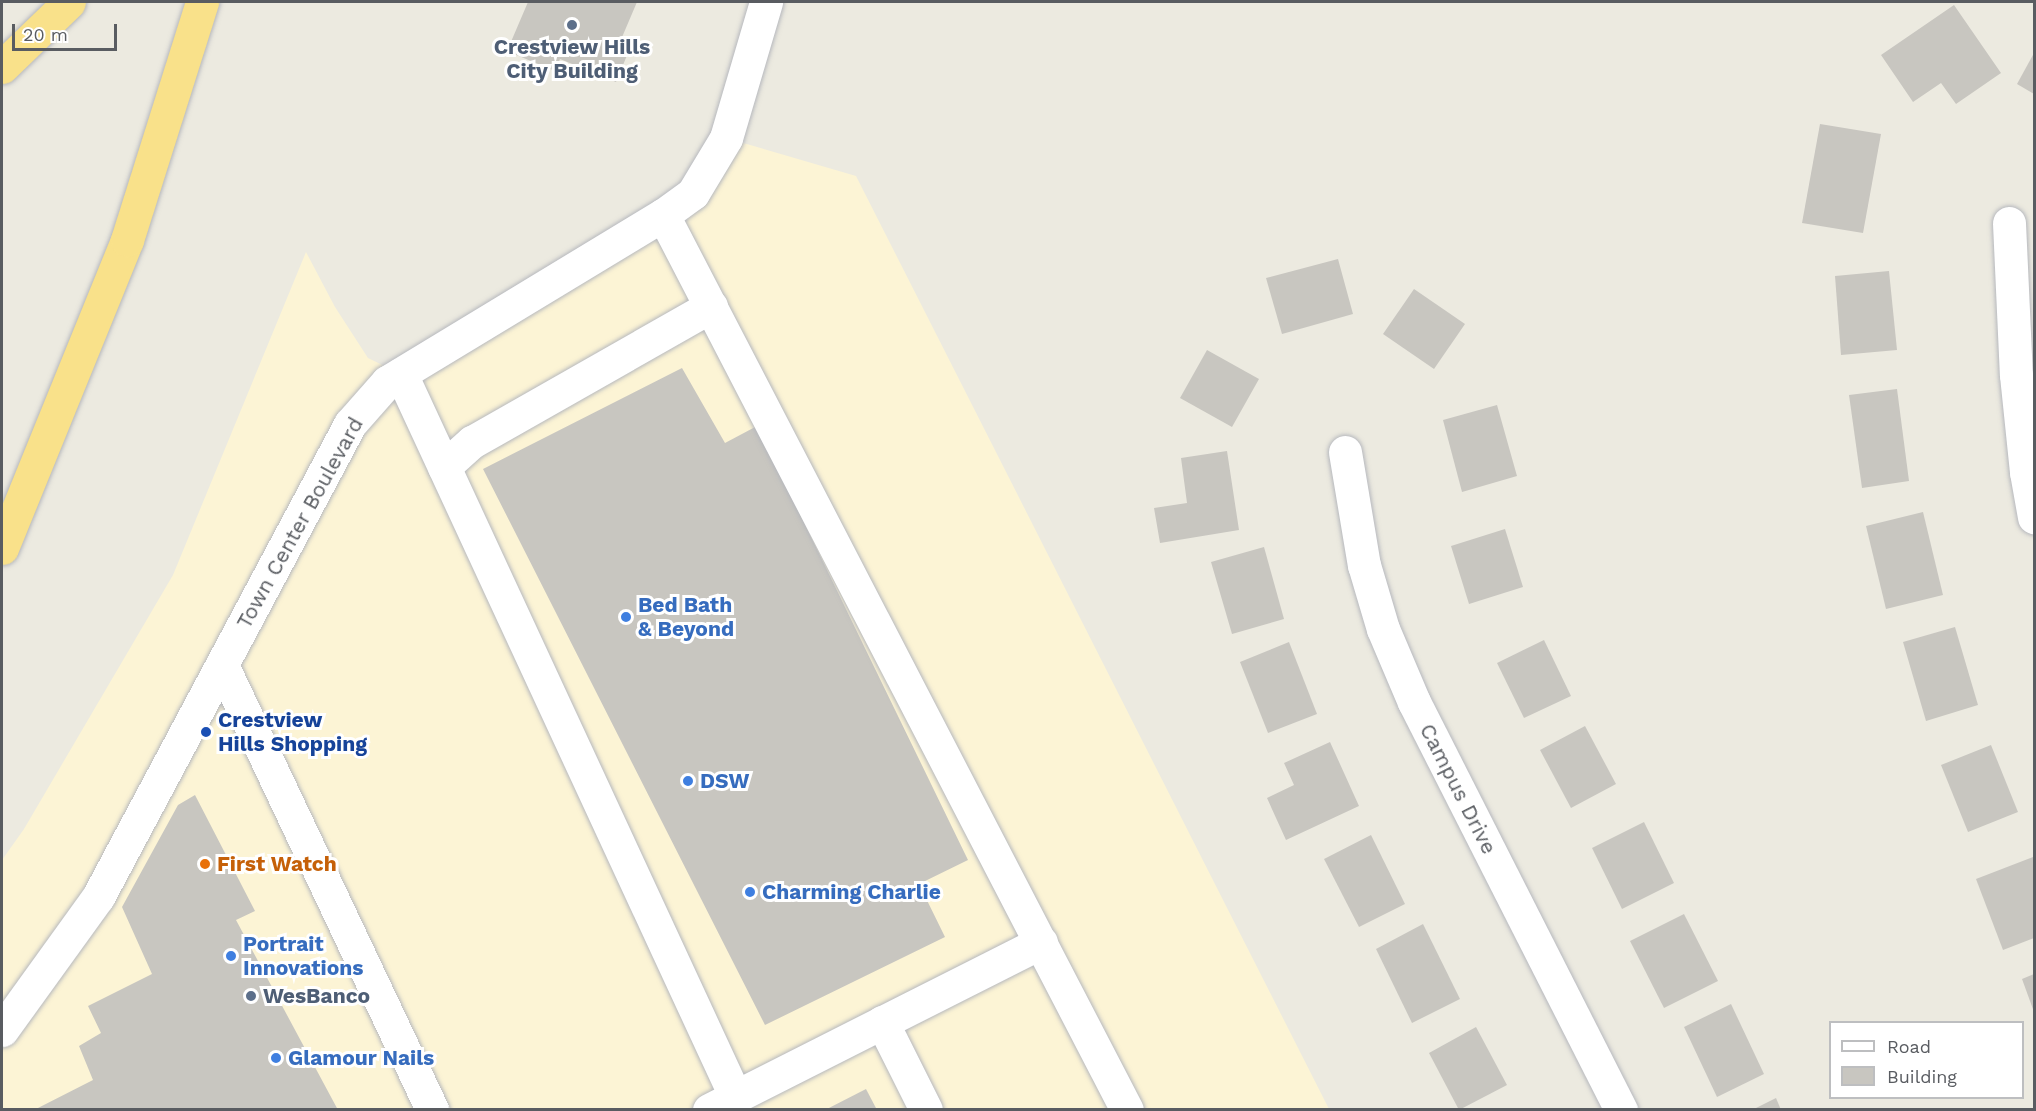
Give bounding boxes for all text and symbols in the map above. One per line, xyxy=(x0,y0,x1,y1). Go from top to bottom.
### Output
scale bar xyxy=(15,12,120,50)
marker: Crestview Hills City Building xyxy=(565,18,579,32)
text: 20 m xyxy=(23,24,68,45)
place label: Crestview Hills City Building xyxy=(493,34,651,84)
street label: Town Center Boulevard xyxy=(231,413,369,633)
place label: Bed Bath & Beyond xyxy=(638,592,734,642)
marker: Bed Bath & Beyond xyxy=(619,610,633,624)
place label: Crestview Hills Shopping xyxy=(218,707,367,757)
street label: Campus Drive xyxy=(1414,720,1502,858)
marker: Crestview Hills Shopping xyxy=(199,725,213,739)
place label: DSW xyxy=(700,768,749,794)
marker: DSW xyxy=(681,774,695,788)
place label: First Watch xyxy=(217,851,337,877)
marker: First Watch xyxy=(198,857,212,871)
place label: Charming Charlie xyxy=(762,879,941,905)
marker: Charming Charlie xyxy=(743,885,757,899)
place label: Portrait Innovations xyxy=(243,931,363,981)
marker: Portrait Innovations xyxy=(224,949,238,963)
place label: WesBanco xyxy=(263,983,370,1009)
marker: WesBanco xyxy=(244,989,258,1003)
legend xyxy=(1829,1021,2024,1099)
text: Road xyxy=(1887,1036,1931,1057)
place label: Glamour Nails xyxy=(288,1045,435,1071)
marker: Glamour Nails xyxy=(269,1051,283,1065)
text: Building xyxy=(1887,1066,1957,1087)

